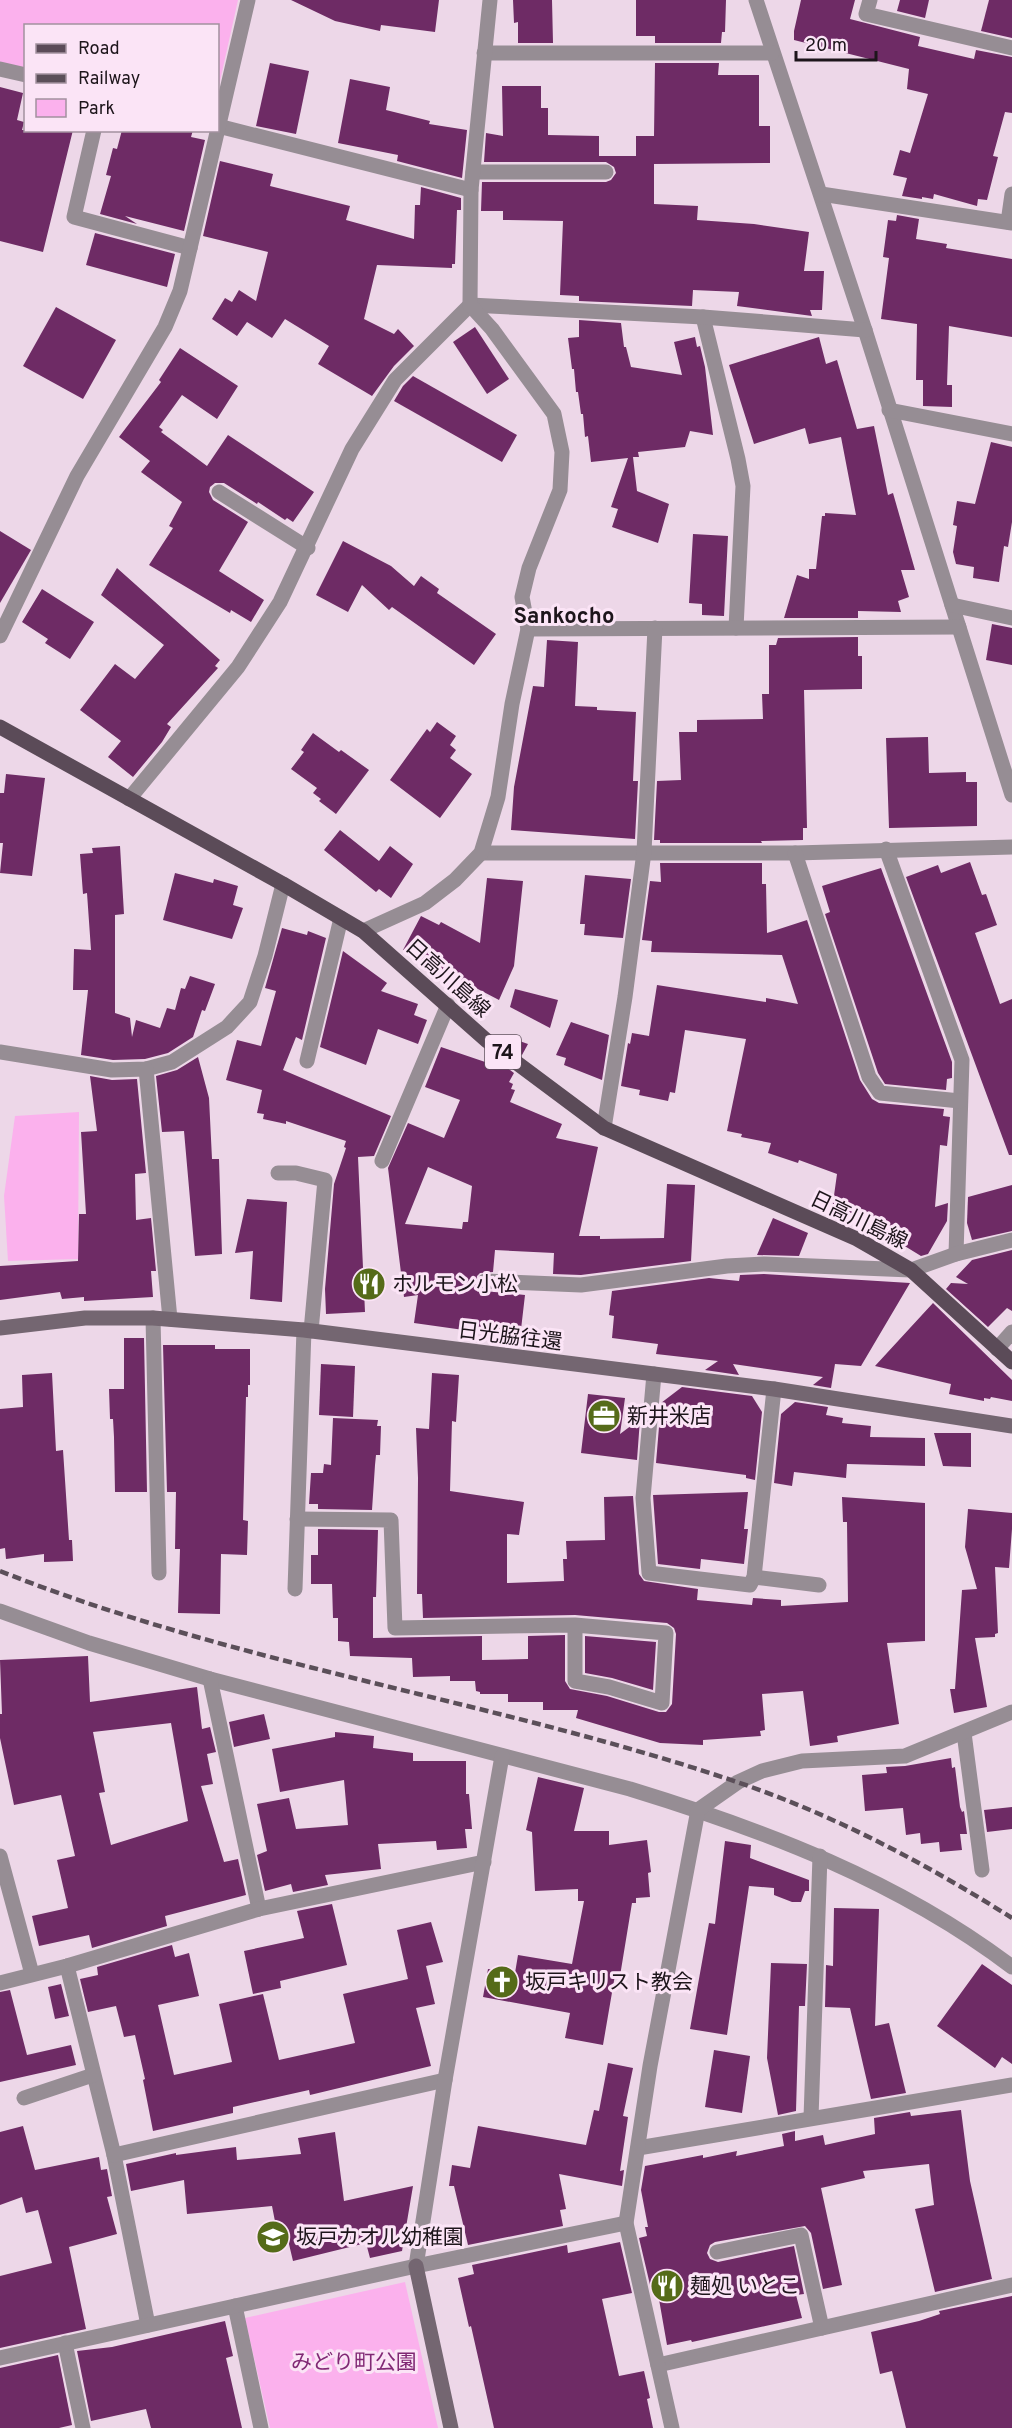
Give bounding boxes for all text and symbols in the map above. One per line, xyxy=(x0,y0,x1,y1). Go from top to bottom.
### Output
legend xyxy=(24,24,219,132)
scale bar xyxy=(796,24,876,62)
text: 20 m xyxy=(805,35,847,58)
text: Road xyxy=(78,38,120,61)
text: Railway xyxy=(78,68,140,91)
text: Park xyxy=(78,98,115,121)
district label: Sankocho xyxy=(514,604,614,631)
street label: 日高川島線 xyxy=(399,934,495,1024)
road number: 74 xyxy=(485,1035,521,1069)
street label: 日高川島線 xyxy=(805,1186,911,1256)
restaurant icon: ホルモン小松 xyxy=(351,1266,387,1302)
place label: ホルモン小松 xyxy=(392,1272,518,1299)
street label: 日光脇往還 xyxy=(456,1318,564,1357)
office icon: 新井米店 xyxy=(586,1398,622,1434)
place label: 新井米店 xyxy=(627,1404,711,1431)
church icon: 坂戸キリスト教会 xyxy=(484,1964,520,2000)
place label: 坂戸キリスト教会 xyxy=(525,1970,693,1997)
school or university icon: 坂戸カオル幼稚園 xyxy=(255,2219,291,2255)
place label: 坂戸カオル幼稚園 xyxy=(296,2225,464,2252)
restaurant icon: 麺処 いとこ xyxy=(649,2268,685,2304)
place label: 麺処 いとこ xyxy=(690,2274,800,2301)
park label: みどり町公園 xyxy=(291,2350,417,2377)

